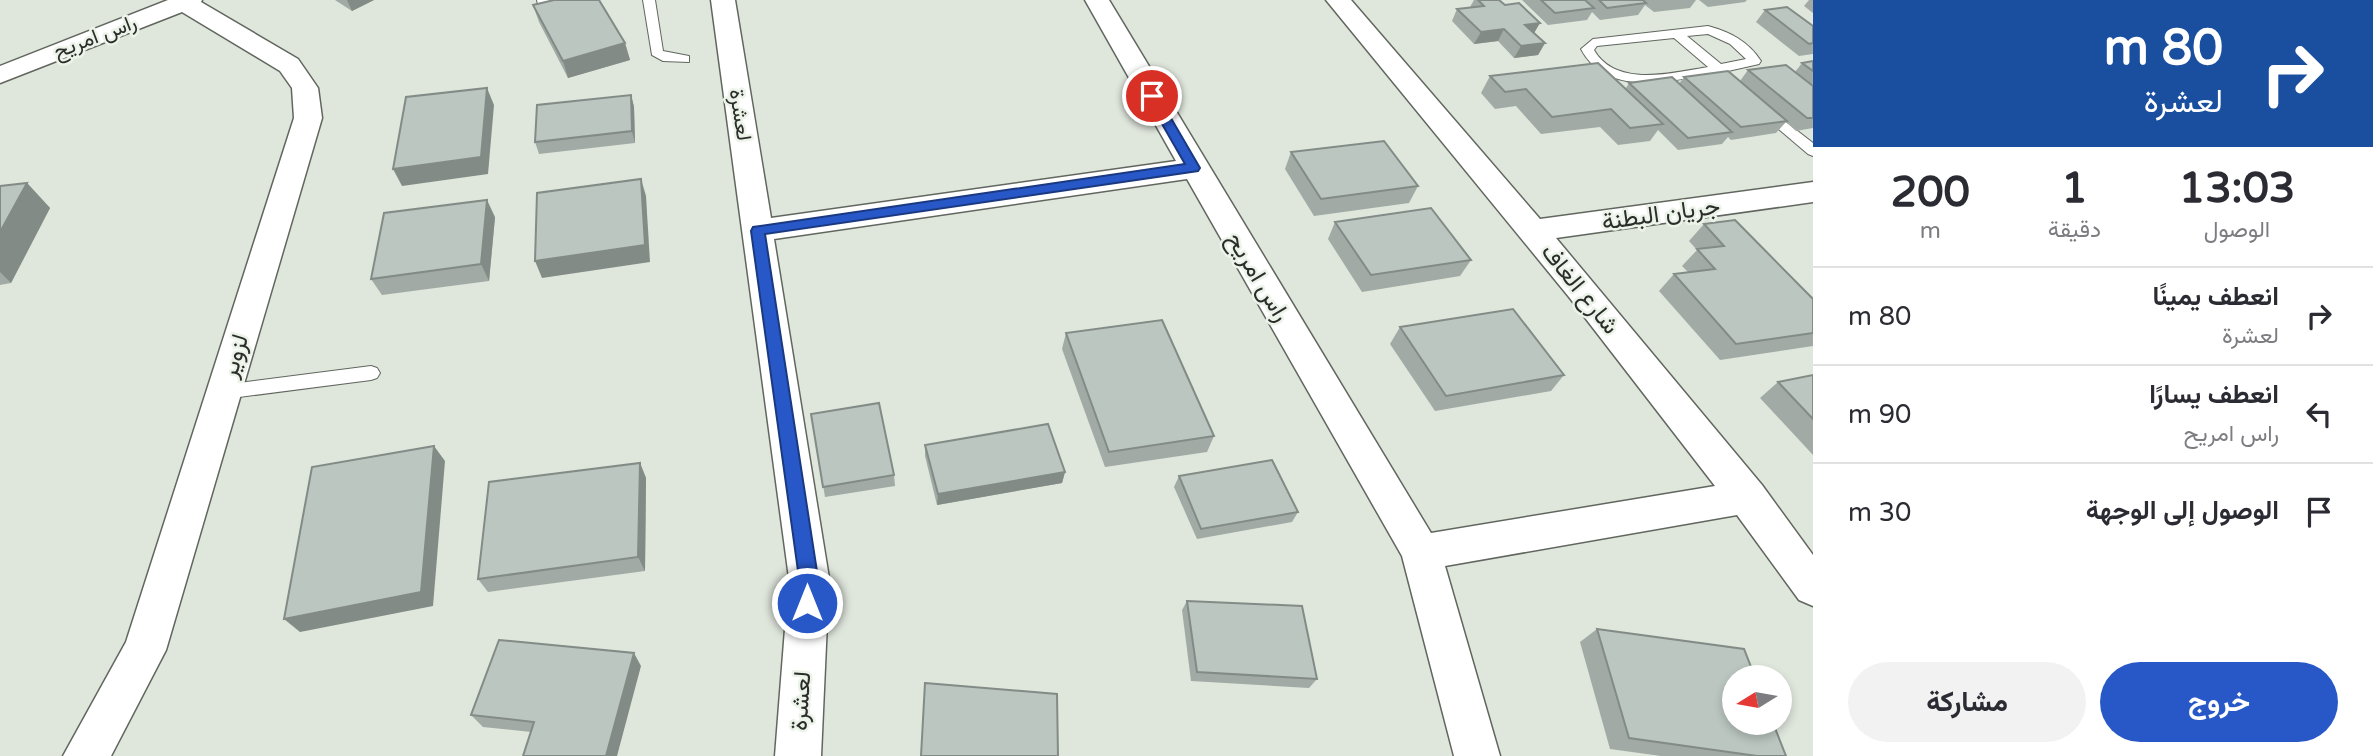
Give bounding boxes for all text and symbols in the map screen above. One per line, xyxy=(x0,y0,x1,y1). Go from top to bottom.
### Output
street label: راس امريح xyxy=(50,10,141,65)
text: 80 m xyxy=(2104,19,2223,78)
icon: right xyxy=(2247,28,2338,119)
pin xyxy=(1122,66,1182,126)
icon: arrive xyxy=(1133,77,1171,115)
text: لعشرة xyxy=(2144,83,2223,121)
street label: لعشرة xyxy=(724,87,756,143)
text: 1 xyxy=(2061,163,2088,214)
text: 13:03 xyxy=(2179,163,2295,214)
text: 200 xyxy=(1891,167,1970,218)
street label: جريان البطنة xyxy=(1600,191,1722,237)
text: دقيقة xyxy=(2048,216,2101,244)
text: الوصول xyxy=(2204,216,2270,244)
text: m xyxy=(1920,217,1941,245)
street label: راس امريح xyxy=(1218,227,1296,328)
street label: شارع الغاف xyxy=(1534,238,1625,341)
text: انعطف يمينًا xyxy=(2152,281,2279,312)
icon: right xyxy=(2300,297,2338,335)
text: 80 m xyxy=(1848,301,1911,332)
text: لعشرة xyxy=(2222,322,2279,350)
street label: لزوير xyxy=(214,331,255,382)
text: انعطف يسارًا xyxy=(2149,379,2279,410)
icon: left xyxy=(2300,395,2338,433)
text: 90 m xyxy=(1848,399,1911,430)
text: راس امريح xyxy=(2184,420,2279,448)
icon: arrive xyxy=(2300,493,2338,531)
text: الوصول إلى الوجهة xyxy=(2086,495,2279,526)
text: 30 m xyxy=(1848,497,1911,528)
position arrow xyxy=(770,566,844,640)
button: مشاركة xyxy=(1848,662,2086,742)
button: خروج xyxy=(2100,662,2338,742)
north arrow xyxy=(1722,665,1792,735)
map controls xyxy=(1722,665,1792,735)
street label: لعشرة xyxy=(784,670,818,732)

